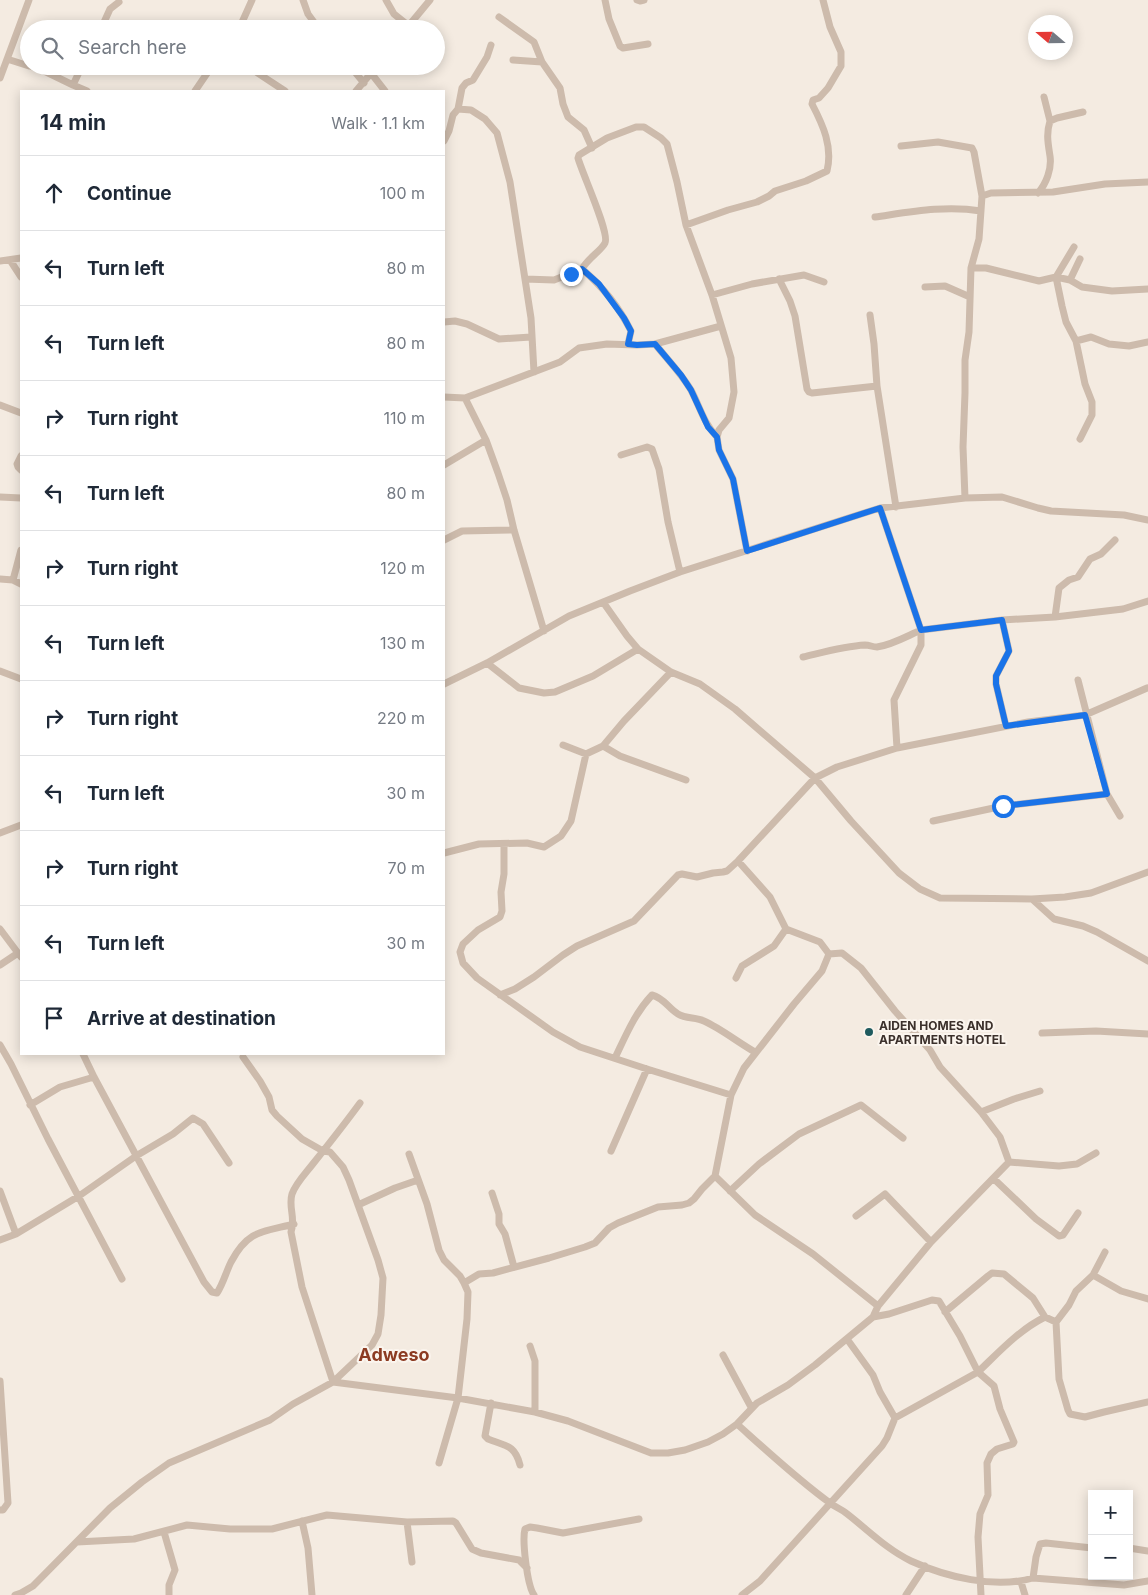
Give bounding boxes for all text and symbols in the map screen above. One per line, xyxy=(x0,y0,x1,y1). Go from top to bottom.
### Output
north arrow xyxy=(1028,15,1073,60)
search box xyxy=(20,20,445,75)
icon: search xyxy=(38,34,66,62)
text: Search here xyxy=(78,36,187,59)
text: 14 min xyxy=(40,110,106,135)
text: Walk · 1.1 km xyxy=(331,113,425,133)
icon: ahead xyxy=(40,179,68,207)
text: Continue xyxy=(87,182,172,205)
text: 100 m xyxy=(380,183,425,203)
icon: left xyxy=(40,254,68,282)
text: Turn left xyxy=(87,257,165,280)
text: 80 m xyxy=(386,258,425,278)
route end xyxy=(560,263,583,286)
icon: left xyxy=(40,329,68,357)
text: Turn left xyxy=(87,332,165,355)
text: 80 m xyxy=(386,333,425,353)
icon: right xyxy=(40,404,68,432)
text: Turn right xyxy=(87,407,178,430)
text: 110 m xyxy=(383,408,425,428)
icon: left xyxy=(40,479,68,507)
text: Turn left xyxy=(87,482,165,505)
text: 80 m xyxy=(386,483,425,503)
icon: right xyxy=(40,554,68,582)
text: Turn right xyxy=(87,557,178,580)
text: 120 m xyxy=(380,558,425,578)
icon: left xyxy=(40,629,68,657)
text: Turn left xyxy=(87,632,165,655)
text: 130 m xyxy=(380,633,425,653)
icon: right xyxy=(40,704,68,732)
text: Turn right xyxy=(87,707,178,730)
text: 220 m xyxy=(377,708,425,728)
icon: left xyxy=(40,779,68,807)
text: Turn left xyxy=(87,782,165,805)
text: 30 m xyxy=(387,783,425,803)
route start xyxy=(992,795,1015,818)
icon: right xyxy=(40,854,68,882)
text: Turn right xyxy=(87,857,178,880)
text: 70 m xyxy=(388,858,425,878)
icon: left xyxy=(40,929,68,957)
text: Turn left xyxy=(87,932,165,955)
text: 30 m xyxy=(387,933,425,953)
icon: arrive xyxy=(40,1004,68,1032)
text: Arrive at destination xyxy=(87,1007,276,1030)
place label: AIDEN HOMES AND APARTMENTS HOTEL xyxy=(879,1018,1006,1047)
marker: AIDEN HOMES AND APARTMENTS HOTEL xyxy=(863,1026,875,1038)
district label: Adweso xyxy=(358,1344,430,1365)
map controls xyxy=(1088,1490,1133,1580)
button: + xyxy=(1088,1490,1133,1535)
button: − xyxy=(1088,1535,1133,1580)

